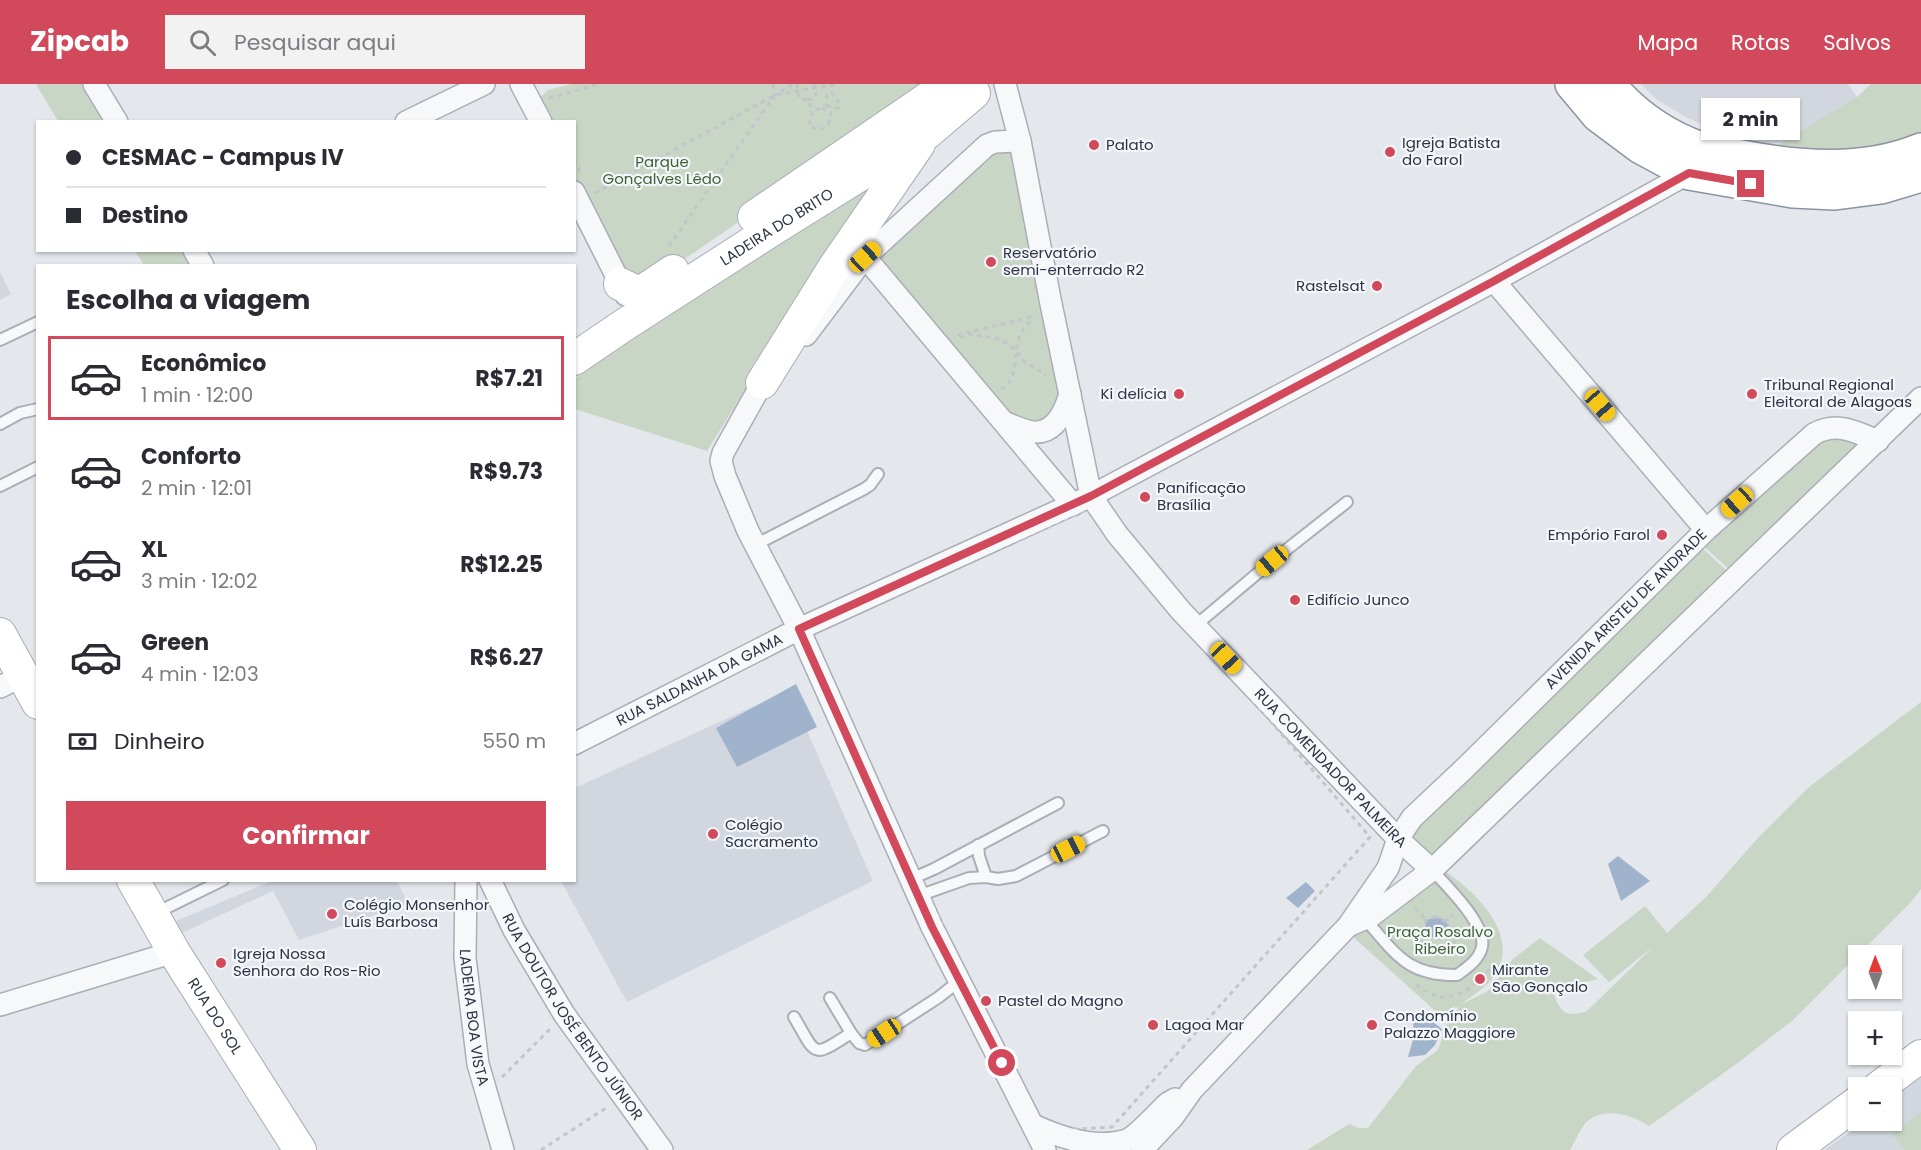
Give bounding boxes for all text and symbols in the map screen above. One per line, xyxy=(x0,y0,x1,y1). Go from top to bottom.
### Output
search box xyxy=(165,15,585,69)
text: Zipcab xyxy=(30,22,129,61)
icon: search xyxy=(186,26,219,59)
text: Pesquisar aqui xyxy=(234,27,396,58)
text: Mapa xyxy=(1637,28,1698,57)
text: Rotas xyxy=(1731,28,1790,57)
text: Salvos xyxy=(1823,28,1891,57)
callout: 2 min xyxy=(1702,97,1800,139)
text: 2 min xyxy=(1722,105,1779,133)
place label: Igreja Batista do Farol xyxy=(1402,132,1501,170)
place label: Palato xyxy=(1106,134,1154,155)
marker: Palato xyxy=(1087,138,1101,152)
text: CESMAC - Campus IV xyxy=(102,142,344,173)
marker: Igreja Batista do Farol xyxy=(1383,145,1397,159)
park label: Parque Gonçalves Lêdo xyxy=(603,151,721,189)
route end xyxy=(1737,170,1764,197)
street label: LADEIRA DO BRITO xyxy=(716,183,837,270)
text: Destino xyxy=(102,200,188,231)
car xyxy=(846,238,884,276)
place label: Reservatório semi-enterrado R2 xyxy=(1003,242,1144,280)
marker: Reservatório semi-enterrado R2 xyxy=(984,255,998,269)
place label: Rastelsat xyxy=(1296,275,1365,296)
marker: Rastelsat xyxy=(1370,279,1384,293)
text: Escolha a viagem xyxy=(66,281,310,318)
text: Econômico xyxy=(141,348,266,379)
icon: car xyxy=(69,351,123,405)
text: R$7.21 xyxy=(475,363,543,394)
place label: Tribunal Regional Eleitoral de Alagoas xyxy=(1764,374,1912,412)
text: 1 min · 12:00 xyxy=(141,381,253,409)
place label: Ki delícia xyxy=(1101,383,1167,404)
car xyxy=(1581,386,1619,424)
marker: Ki delícia xyxy=(1172,387,1186,401)
marker: Tribunal Regional Eleitoral de Alagoas xyxy=(1745,387,1759,401)
text: Conforto xyxy=(141,441,241,472)
icon: car xyxy=(69,444,123,498)
text: R$9.73 xyxy=(469,456,543,487)
text: 2 min · 12:01 xyxy=(141,474,252,502)
place label: Panificação Brasília xyxy=(1157,477,1246,515)
car xyxy=(1718,483,1756,521)
marker: Panificação Brasília xyxy=(1138,490,1152,504)
street label: AVENIDA ARISTEU DE ANDRADE xyxy=(1540,524,1711,693)
place label: Empório Farol xyxy=(1548,524,1650,545)
marker: Empório Farol xyxy=(1655,528,1669,542)
text: XL xyxy=(141,534,167,565)
icon: car xyxy=(69,537,123,591)
car xyxy=(1252,543,1292,579)
text: R$12.25 xyxy=(460,549,543,580)
text: 3 min · 12:02 xyxy=(141,567,258,595)
place label: Edifício Junco xyxy=(1307,589,1409,610)
marker: Edifício Junco xyxy=(1288,593,1302,607)
text: Green xyxy=(141,627,209,658)
street label: RUA SALDANHA DA GAMA xyxy=(613,628,786,731)
icon: car xyxy=(69,630,123,684)
car xyxy=(1207,639,1245,677)
text: R$6.27 xyxy=(470,642,543,673)
text: 4 min · 12:03 xyxy=(141,660,259,688)
street label: RUA COMENDADOR PALMEIRA xyxy=(1250,683,1412,852)
icon: cash xyxy=(66,725,99,758)
text: Dinheiro xyxy=(114,726,204,757)
text: 550 m xyxy=(482,727,546,755)
button: Confirmar xyxy=(66,801,546,870)
place label: Colégio Sacramento xyxy=(725,814,818,852)
marker: Colégio Sacramento xyxy=(706,827,720,841)
car xyxy=(1048,833,1088,865)
place label: Colégio Monsenhor Luís Barbosa xyxy=(344,894,490,932)
marker: Colégio Monsenhor Luís Barbosa xyxy=(325,907,339,921)
street label: RUA DOUTOR JOSÉ BENTO JÚNIOR xyxy=(497,910,648,1124)
park label: Praça Rosalvo Ribeiro xyxy=(1387,921,1493,959)
place label: Igreja Nossa Senhora do Ros-Rio xyxy=(233,943,381,981)
north arrow xyxy=(1848,945,1902,999)
map controls xyxy=(1848,945,1902,1131)
street label: LADEIRA BOA VISTA xyxy=(455,949,495,1088)
marker: Igreja Nossa Senhora do Ros-Rio xyxy=(214,956,228,970)
place label: Mirante São Gonçalo xyxy=(1492,959,1588,997)
marker: Mirante São Gonçalo xyxy=(1473,972,1487,986)
street label: RUA DO SOL xyxy=(183,974,248,1059)
place label: Pastel do Magno xyxy=(998,990,1123,1011)
marker: Pastel do Magno xyxy=(979,994,993,1008)
place label: Condomínio Palazzo Maggiore xyxy=(1384,1005,1515,1043)
button: + xyxy=(1848,1011,1902,1065)
place label: Lagoa Mar xyxy=(1165,1014,1245,1035)
car xyxy=(864,1016,904,1050)
marker: Lagoa Mar xyxy=(1146,1018,1160,1032)
marker: Condomínio Palazzo Maggiore xyxy=(1365,1018,1379,1032)
route start xyxy=(988,1049,1015,1076)
button: − xyxy=(1848,1077,1902,1131)

